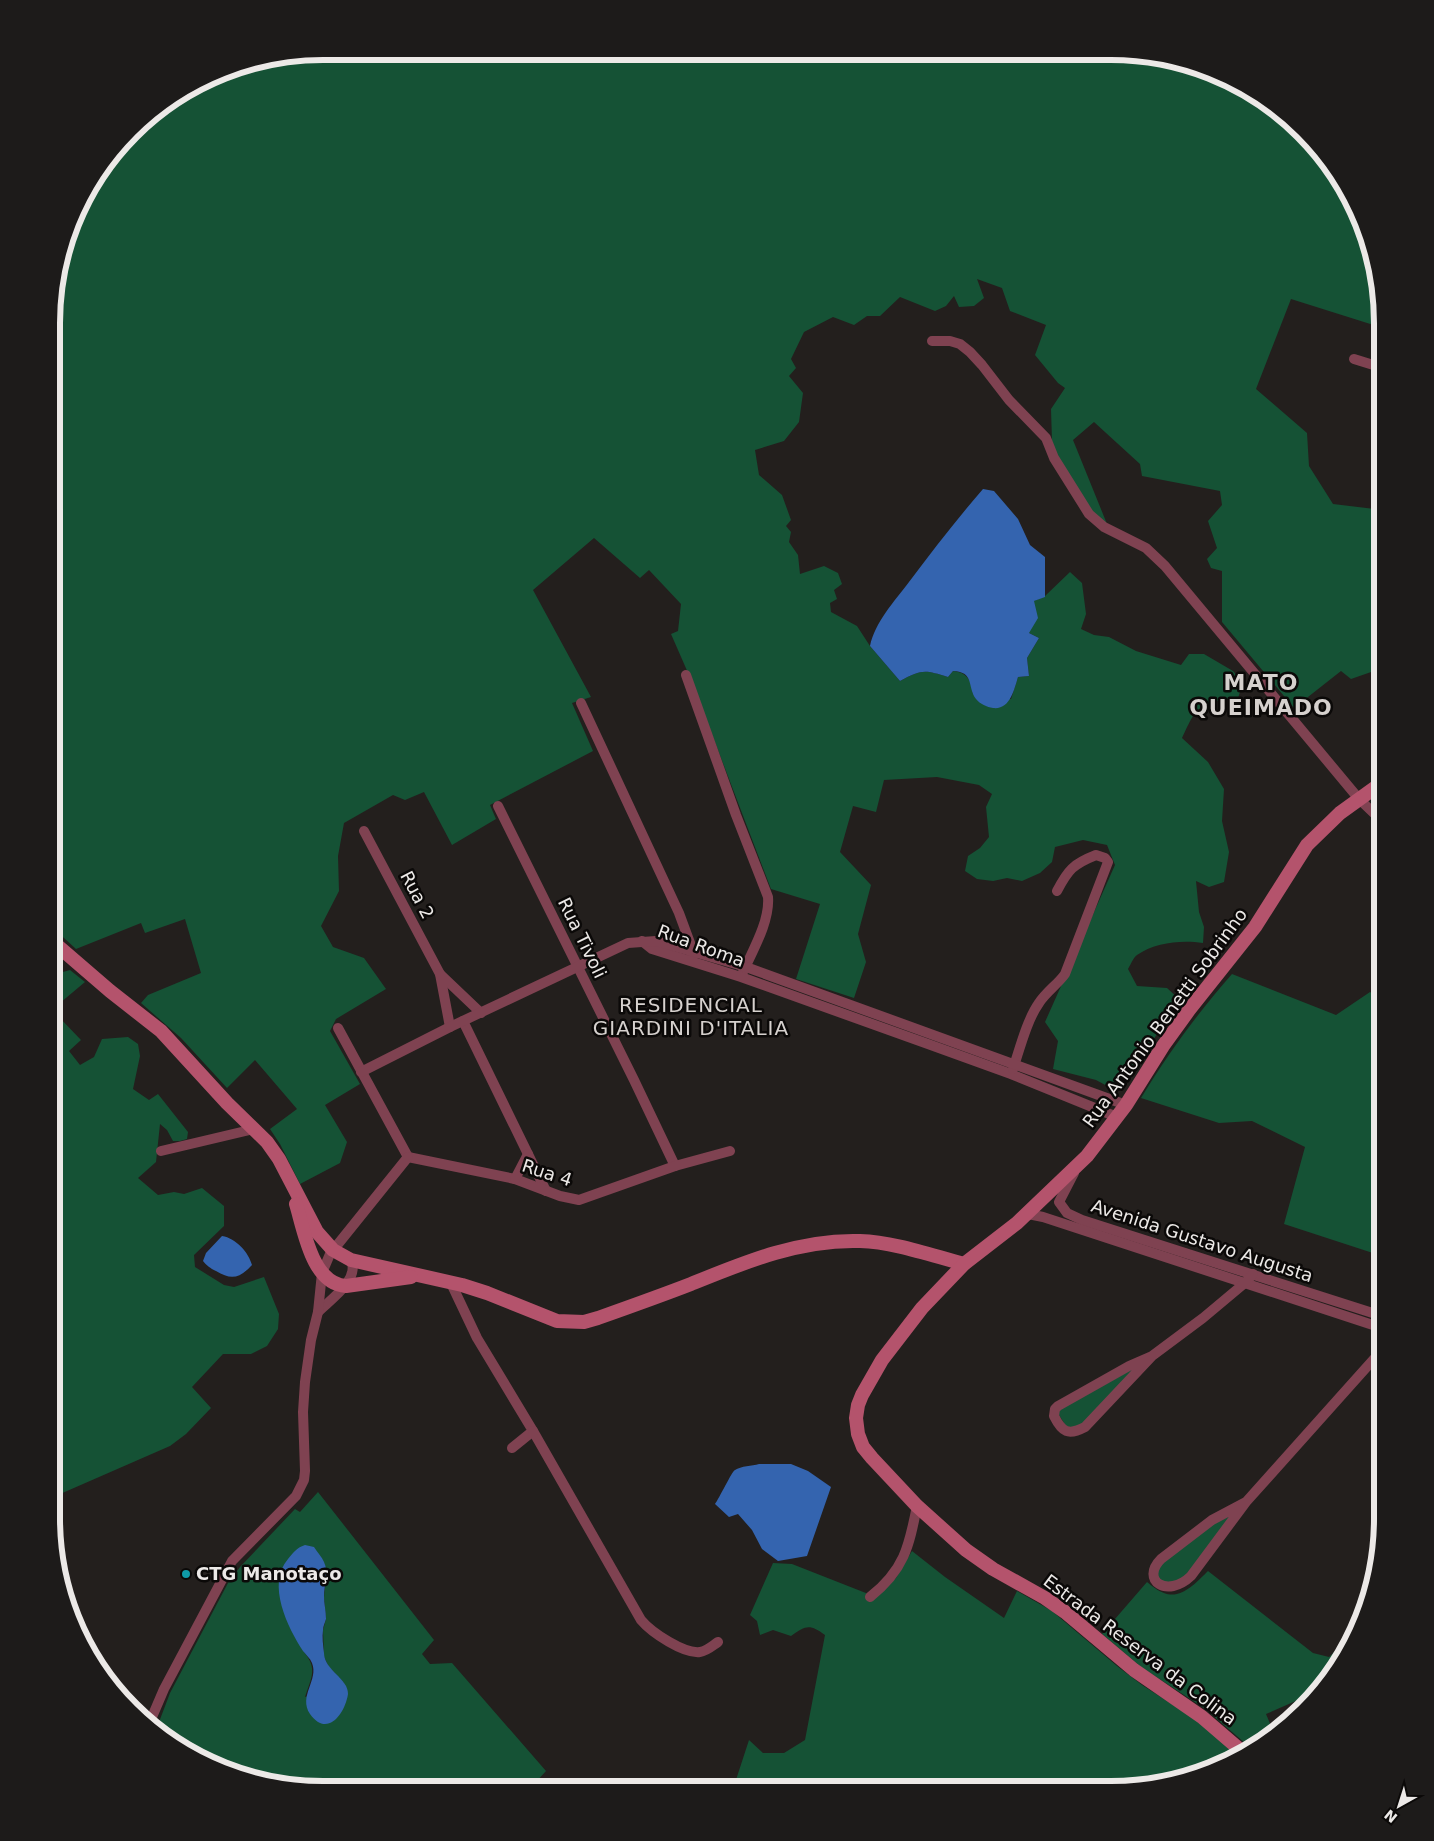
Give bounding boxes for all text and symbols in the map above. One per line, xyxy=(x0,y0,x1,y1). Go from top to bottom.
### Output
district label: MATO QUEIMADO xyxy=(1189,670,1333,720)
street label: Rua 2 xyxy=(396,867,439,922)
street label: Rua Tivoli xyxy=(554,894,611,981)
street label: Rua Antonio Benetti Sobrinho xyxy=(1078,904,1251,1131)
street label: Rua Roma xyxy=(655,920,748,971)
district label: RESIDENCIAL GIARDINI D'ITALIA xyxy=(593,993,789,1040)
street label: Rua 4 xyxy=(520,1155,575,1190)
street label: Avenida Gustavo Augusta xyxy=(1089,1195,1316,1286)
place label: CTG Manotaço xyxy=(196,1563,342,1584)
marker: CTG Manotaço xyxy=(180,1568,192,1580)
street label: Estrada Reserva da Colina xyxy=(1039,1570,1241,1729)
north arrow xyxy=(1374,1781,1424,1831)
text: N xyxy=(1381,1806,1400,1826)

